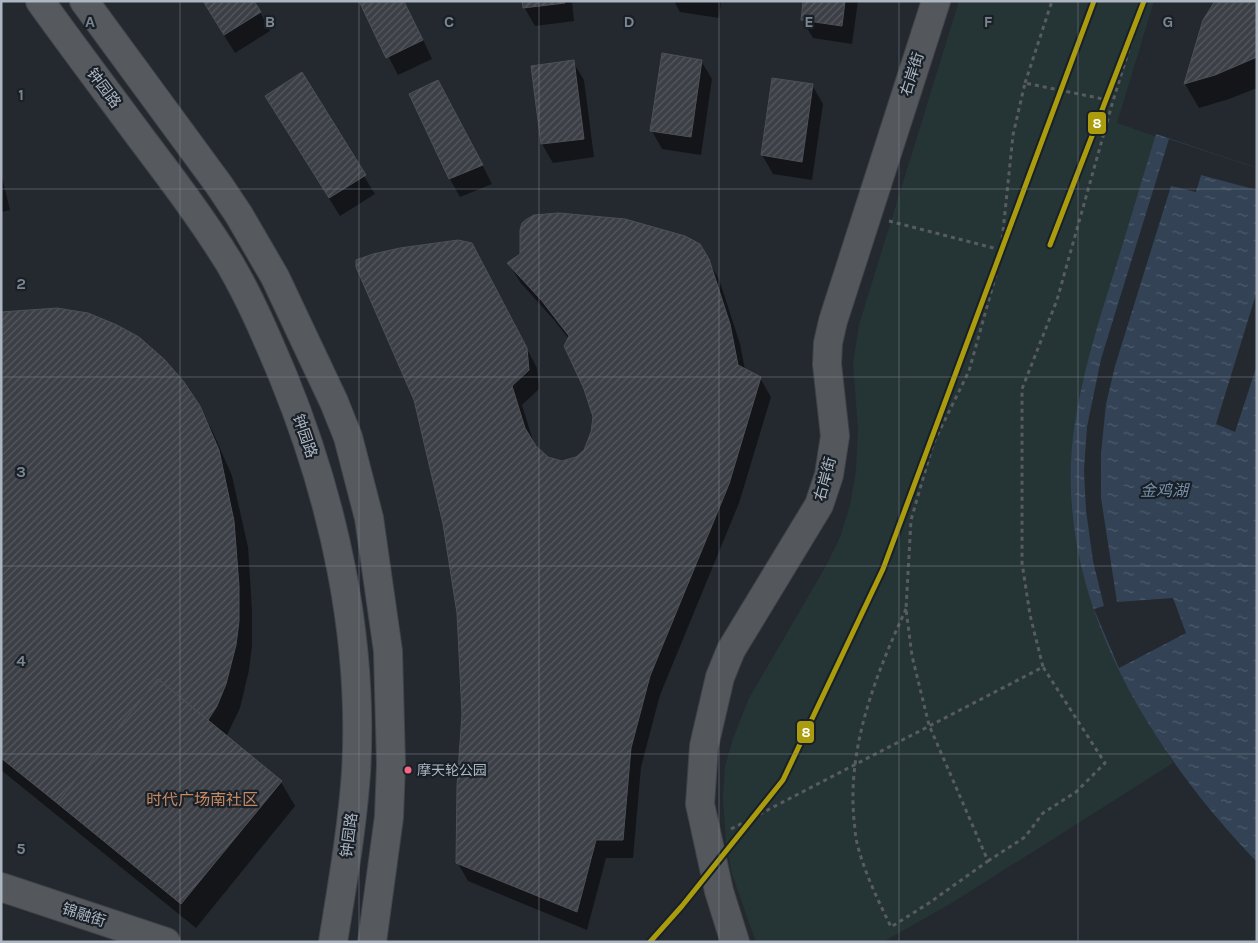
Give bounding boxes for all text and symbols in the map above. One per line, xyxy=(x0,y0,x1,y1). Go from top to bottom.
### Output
text: A xyxy=(85,12,95,31)
text: B xyxy=(265,12,275,31)
text: C xyxy=(444,12,454,31)
text: D xyxy=(624,12,635,31)
text: E xyxy=(804,12,814,31)
text: F xyxy=(984,12,993,31)
text: G xyxy=(1163,12,1173,31)
street label: 右岸街 xyxy=(896,50,928,98)
street label: 钟园路 xyxy=(83,65,125,111)
text: 1 xyxy=(18,85,24,104)
line badge: 8 xyxy=(1087,111,1107,135)
text: 8 xyxy=(1092,115,1102,132)
text: 2 xyxy=(16,274,26,293)
street label: 钟园路 xyxy=(289,412,321,460)
street label: 右岸街 xyxy=(810,455,840,503)
text: 3 xyxy=(16,462,26,481)
water label: 金鸡湖 xyxy=(1140,481,1191,500)
text: 4 xyxy=(16,651,26,670)
line badge: 8 xyxy=(796,720,815,744)
text: 8 xyxy=(801,724,811,741)
place label: 摩天轮公园 xyxy=(417,762,487,779)
marker: 摩天轮公园 xyxy=(403,765,413,775)
district label: 时代广场南社区 xyxy=(146,790,258,809)
street label: 钟园路 xyxy=(337,812,361,858)
text: 5 xyxy=(16,839,26,858)
street label: 锦融街 xyxy=(60,899,108,931)

